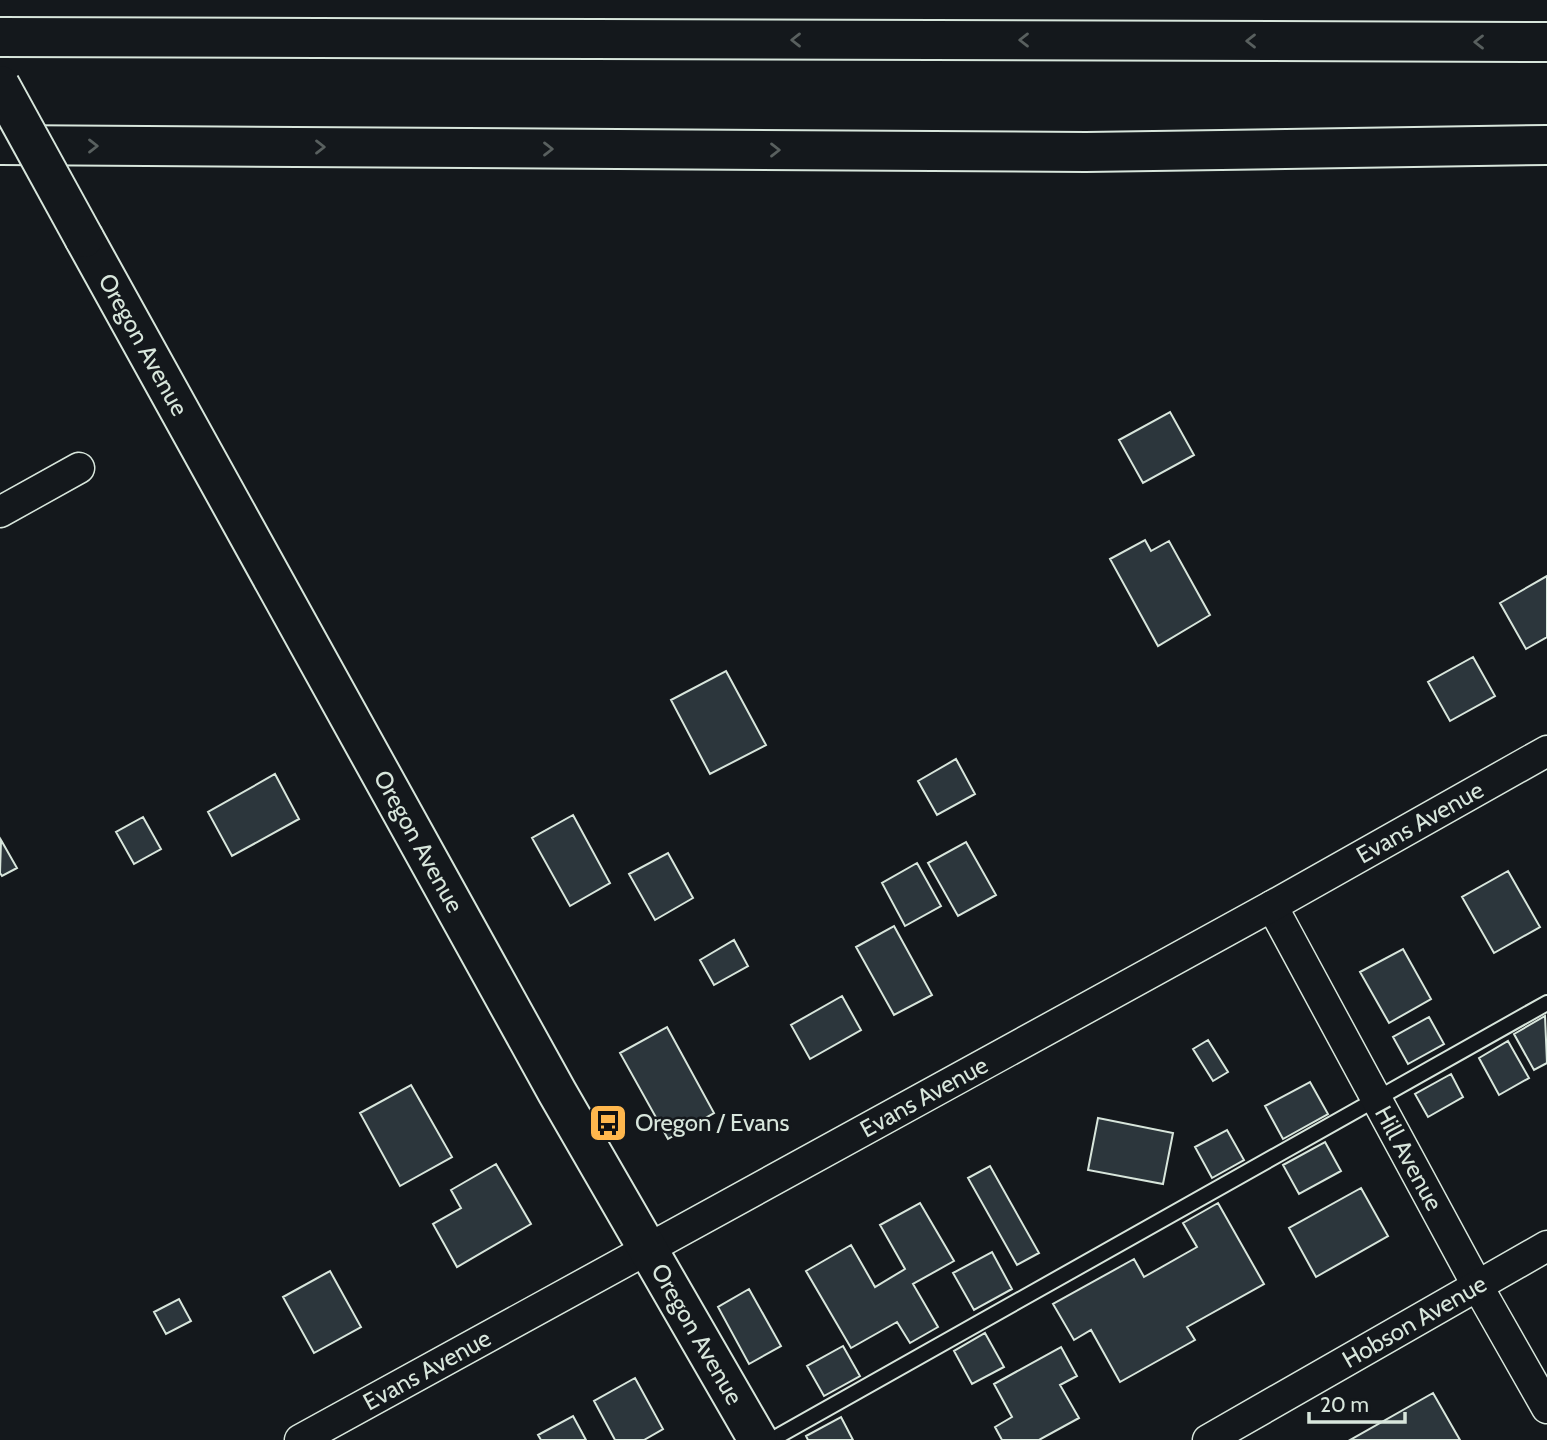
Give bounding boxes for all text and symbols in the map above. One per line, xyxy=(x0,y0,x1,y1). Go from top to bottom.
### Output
one-way arrow xyxy=(791,32,801,48)
one-way arrow xyxy=(1018,32,1029,48)
one-way arrow xyxy=(1246,33,1256,49)
one-way arrow xyxy=(1473,34,1484,50)
one-way arrow xyxy=(88,138,98,154)
one-way arrow xyxy=(315,140,326,155)
one-way arrow xyxy=(543,141,553,157)
one-way arrow xyxy=(770,142,781,158)
street label: Oregon Avenue xyxy=(93,268,195,421)
street label: Oregon Avenue xyxy=(368,765,470,917)
street label: Evans Avenue xyxy=(1351,775,1488,869)
street label: Evans Avenue xyxy=(855,1050,993,1143)
street label: Hill Avenue xyxy=(1369,1101,1449,1216)
bus stop icon: Oregon / Evans xyxy=(587,1102,629,1144)
place label: Oregon / Evans xyxy=(635,1108,790,1137)
street label: Oregon Avenue xyxy=(645,1258,749,1410)
street label: Hobson Avenue xyxy=(1337,1269,1491,1374)
street label: Evans Avenue xyxy=(358,1323,496,1416)
scale bar xyxy=(1309,1380,1405,1424)
text: 20 m xyxy=(1320,1392,1369,1417)

